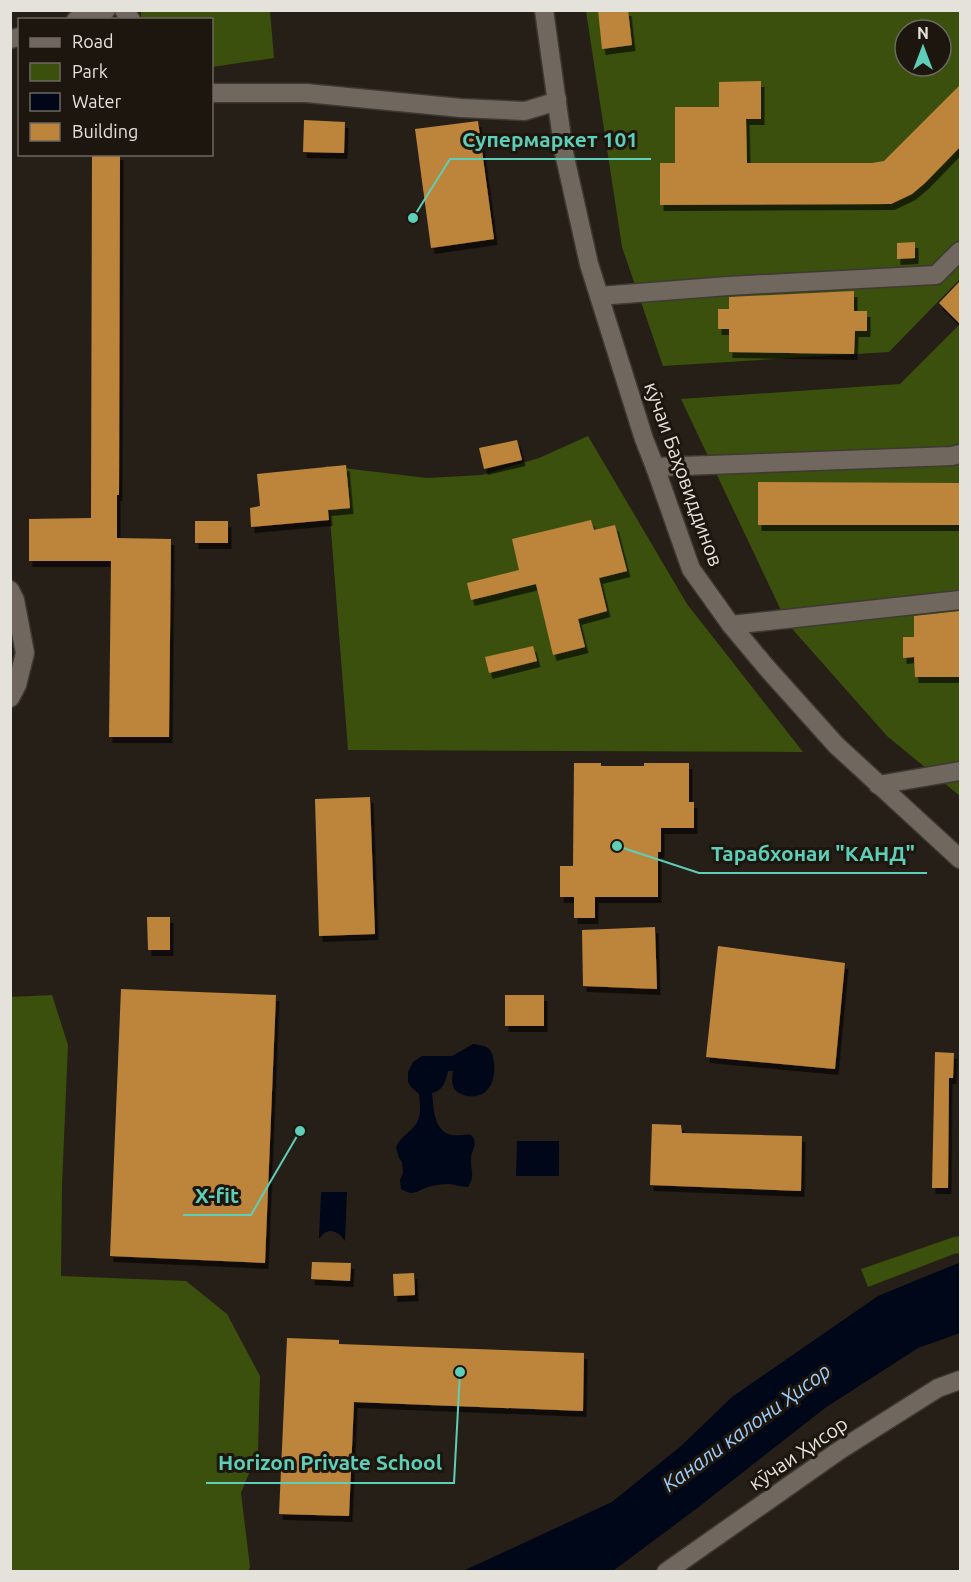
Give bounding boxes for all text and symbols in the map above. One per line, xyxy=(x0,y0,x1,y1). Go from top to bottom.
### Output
legend xyxy=(18,18,213,156)
north arrow xyxy=(893,18,953,78)
text: N xyxy=(917,24,929,42)
text: Road xyxy=(72,31,114,51)
text: Park xyxy=(72,61,108,81)
text: Water xyxy=(72,91,122,111)
callout: Супермаркет 101 xyxy=(450,120,651,159)
text: Building xyxy=(72,121,138,141)
text: Супермаркет 101 xyxy=(462,127,638,151)
street label: кӯчаи Баҳовиддинов xyxy=(640,379,728,569)
callout: Тарабхонаи "КАНД" xyxy=(699,834,927,873)
text: Тарабхонаи "КАНД" xyxy=(711,841,915,865)
callout: X-fit xyxy=(183,1176,251,1215)
text: X-fit xyxy=(195,1183,239,1207)
water label: Канали калони Ҳисор xyxy=(657,1358,835,1496)
street label: кӯчаи Ҳисор xyxy=(744,1412,852,1494)
callout: Horizon Private School xyxy=(206,1444,454,1483)
text: Horizon Private School xyxy=(218,1450,442,1474)

